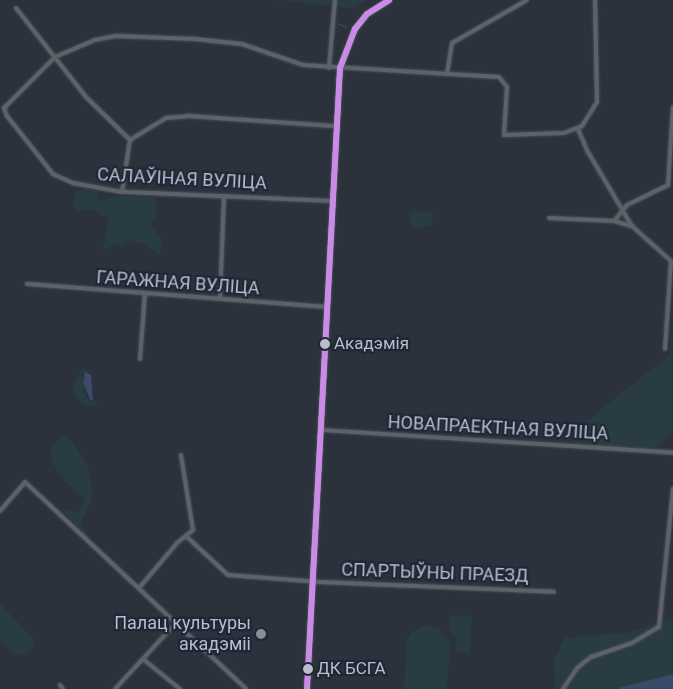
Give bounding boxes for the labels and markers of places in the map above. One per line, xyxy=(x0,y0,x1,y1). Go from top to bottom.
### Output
place label: Акадэмія xyxy=(334,334,409,354)
marker: Акадэмія xyxy=(320,339,330,349)
place label: Палац культуры акадэміі xyxy=(114,613,251,656)
marker: Палац культуры акадэміі xyxy=(255,628,267,640)
place label: ДК БСГА xyxy=(317,659,386,679)
marker: ДК БСГА xyxy=(303,664,313,674)

